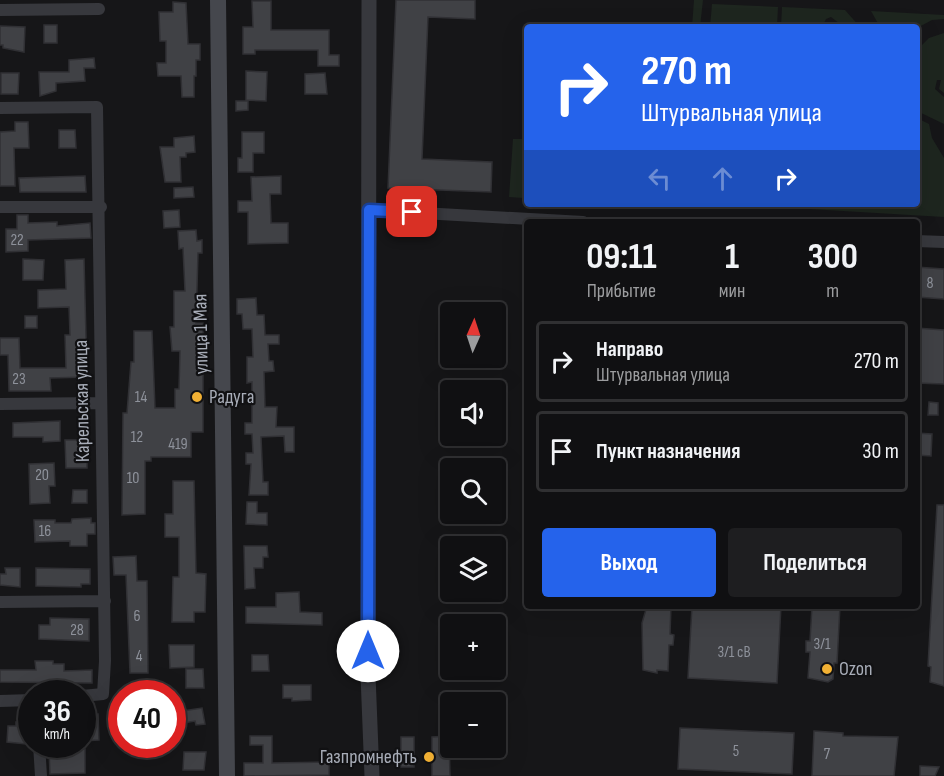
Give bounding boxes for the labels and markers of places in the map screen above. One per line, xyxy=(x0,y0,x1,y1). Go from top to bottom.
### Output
pin xyxy=(386,186,437,237)
place label: Радуга xyxy=(209,385,254,409)
marker: Радуга xyxy=(190,390,204,404)
place label: Ozon xyxy=(839,657,873,681)
marker: Ozon xyxy=(820,662,834,676)
place label: Газпромнефть xyxy=(320,745,417,769)
marker: Газпромнефть xyxy=(422,750,436,764)

